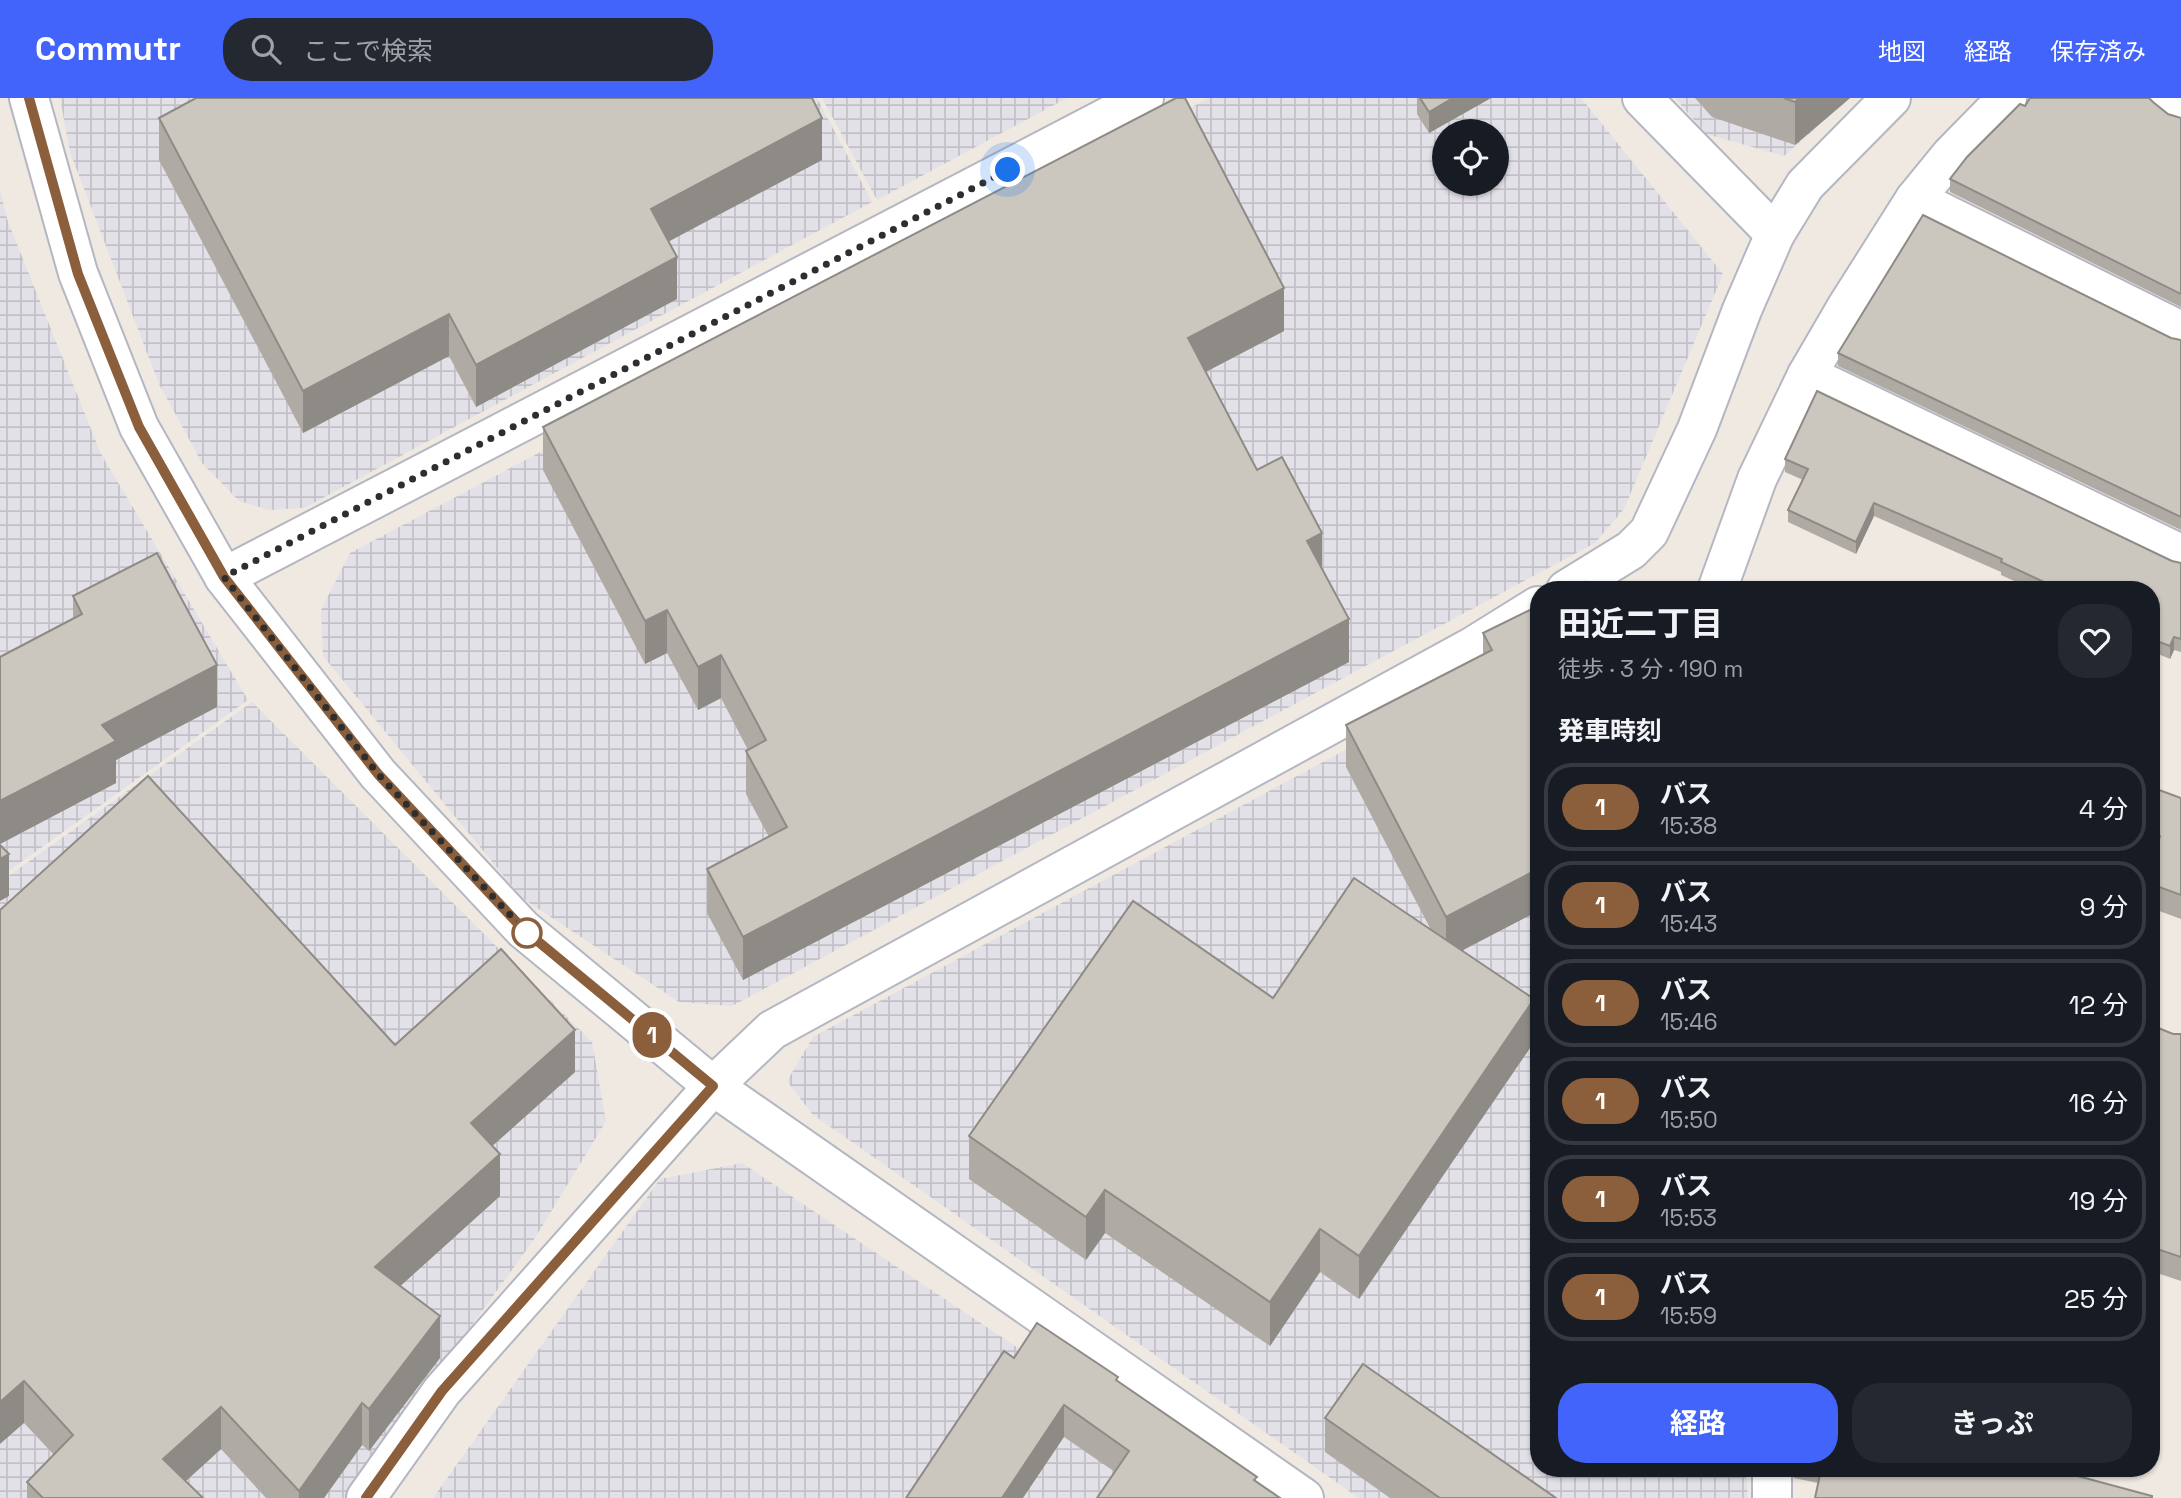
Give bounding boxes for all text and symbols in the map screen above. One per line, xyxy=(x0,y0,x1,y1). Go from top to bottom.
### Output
search box xyxy=(223,18,713,81)
text: Commutr xyxy=(35,28,181,70)
icon: search xyxy=(247,30,285,68)
text: ここで検索 xyxy=(303,34,433,68)
text: 地図 xyxy=(1878,36,1926,67)
text: 経路 xyxy=(1964,36,2012,67)
text: 保存済み xyxy=(2050,36,2146,67)
map controls xyxy=(1432,119,1509,196)
button: locate xyxy=(1432,119,1509,196)
your location xyxy=(990,152,1025,187)
text: 田近二丁目 xyxy=(1558,603,1723,645)
button: heart xyxy=(2058,604,2132,678)
text: 徒歩 · 3 分 · 190 m xyxy=(1558,654,1743,684)
text: 発車時刻 xyxy=(1558,714,1662,748)
text: バス xyxy=(1660,777,1712,811)
text: 1 xyxy=(1595,791,1606,822)
text: 4 分 xyxy=(2079,792,2128,826)
text: 15:38 xyxy=(1660,811,1717,841)
text: バス xyxy=(1660,875,1712,909)
text: 1 xyxy=(1595,889,1606,920)
text: 9 分 xyxy=(2079,890,2128,924)
text: 15:43 xyxy=(1660,909,1717,939)
unlabelled marker xyxy=(512,918,542,948)
text: バス xyxy=(1660,973,1712,1007)
text: 1 xyxy=(1595,987,1606,1018)
text: 12 分 xyxy=(2069,988,2128,1022)
text: 15:46 xyxy=(1660,1007,1718,1037)
line badge: 1 xyxy=(629,1012,675,1058)
text: 1 xyxy=(647,1019,657,1050)
text: バス xyxy=(1660,1071,1712,1105)
text: 1 xyxy=(1595,1085,1606,1116)
text: 16 分 xyxy=(2069,1086,2128,1120)
text: 15:50 xyxy=(1660,1105,1718,1135)
text: バス xyxy=(1660,1169,1712,1203)
text: 1 xyxy=(1595,1183,1606,1214)
text: 19 分 xyxy=(2069,1184,2128,1218)
text: 15:53 xyxy=(1660,1203,1717,1233)
text: バス xyxy=(1660,1267,1712,1301)
text: 1 xyxy=(1595,1281,1606,1312)
text: 25 分 xyxy=(2064,1282,2128,1316)
text: 15:59 xyxy=(1660,1301,1717,1331)
button: 経路 xyxy=(1558,1383,1838,1463)
button: きっぷ xyxy=(1852,1383,2132,1463)

